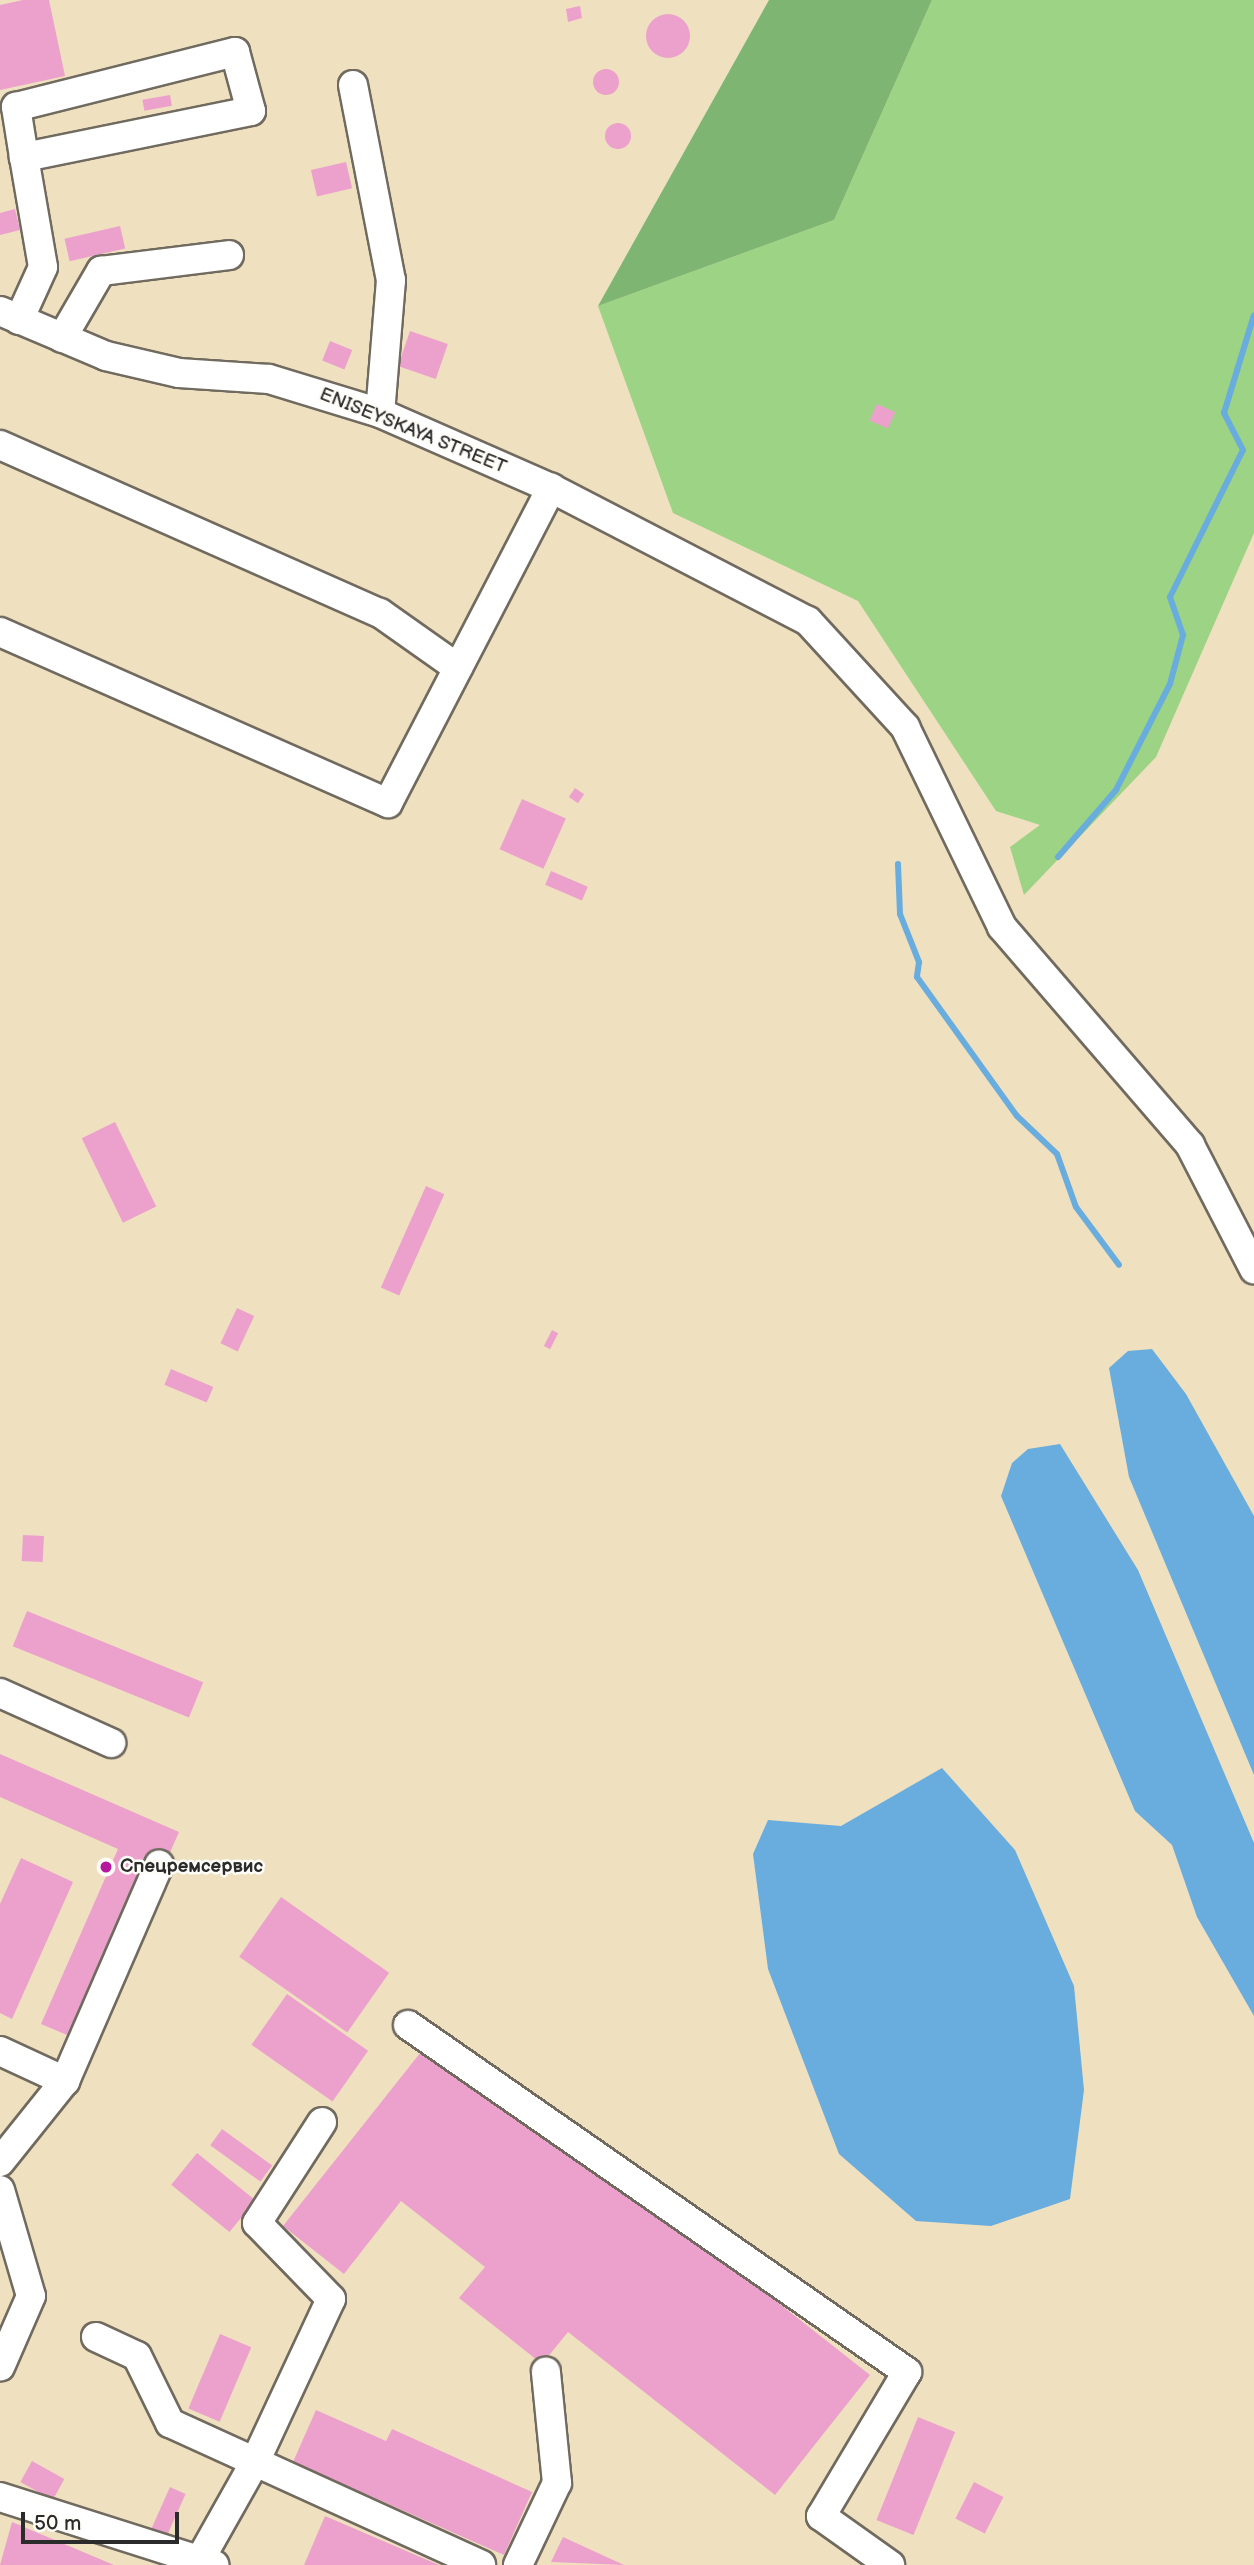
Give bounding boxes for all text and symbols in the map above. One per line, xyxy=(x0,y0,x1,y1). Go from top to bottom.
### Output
street label: ENISEYSKAYA STREET xyxy=(316,383,510,479)
place label: Спецремсервис xyxy=(120,1856,263,1878)
marker: Спецремсервис xyxy=(98,1859,114,1875)
scale bar xyxy=(24,2498,182,2542)
text: 50 m xyxy=(34,2511,81,2536)

